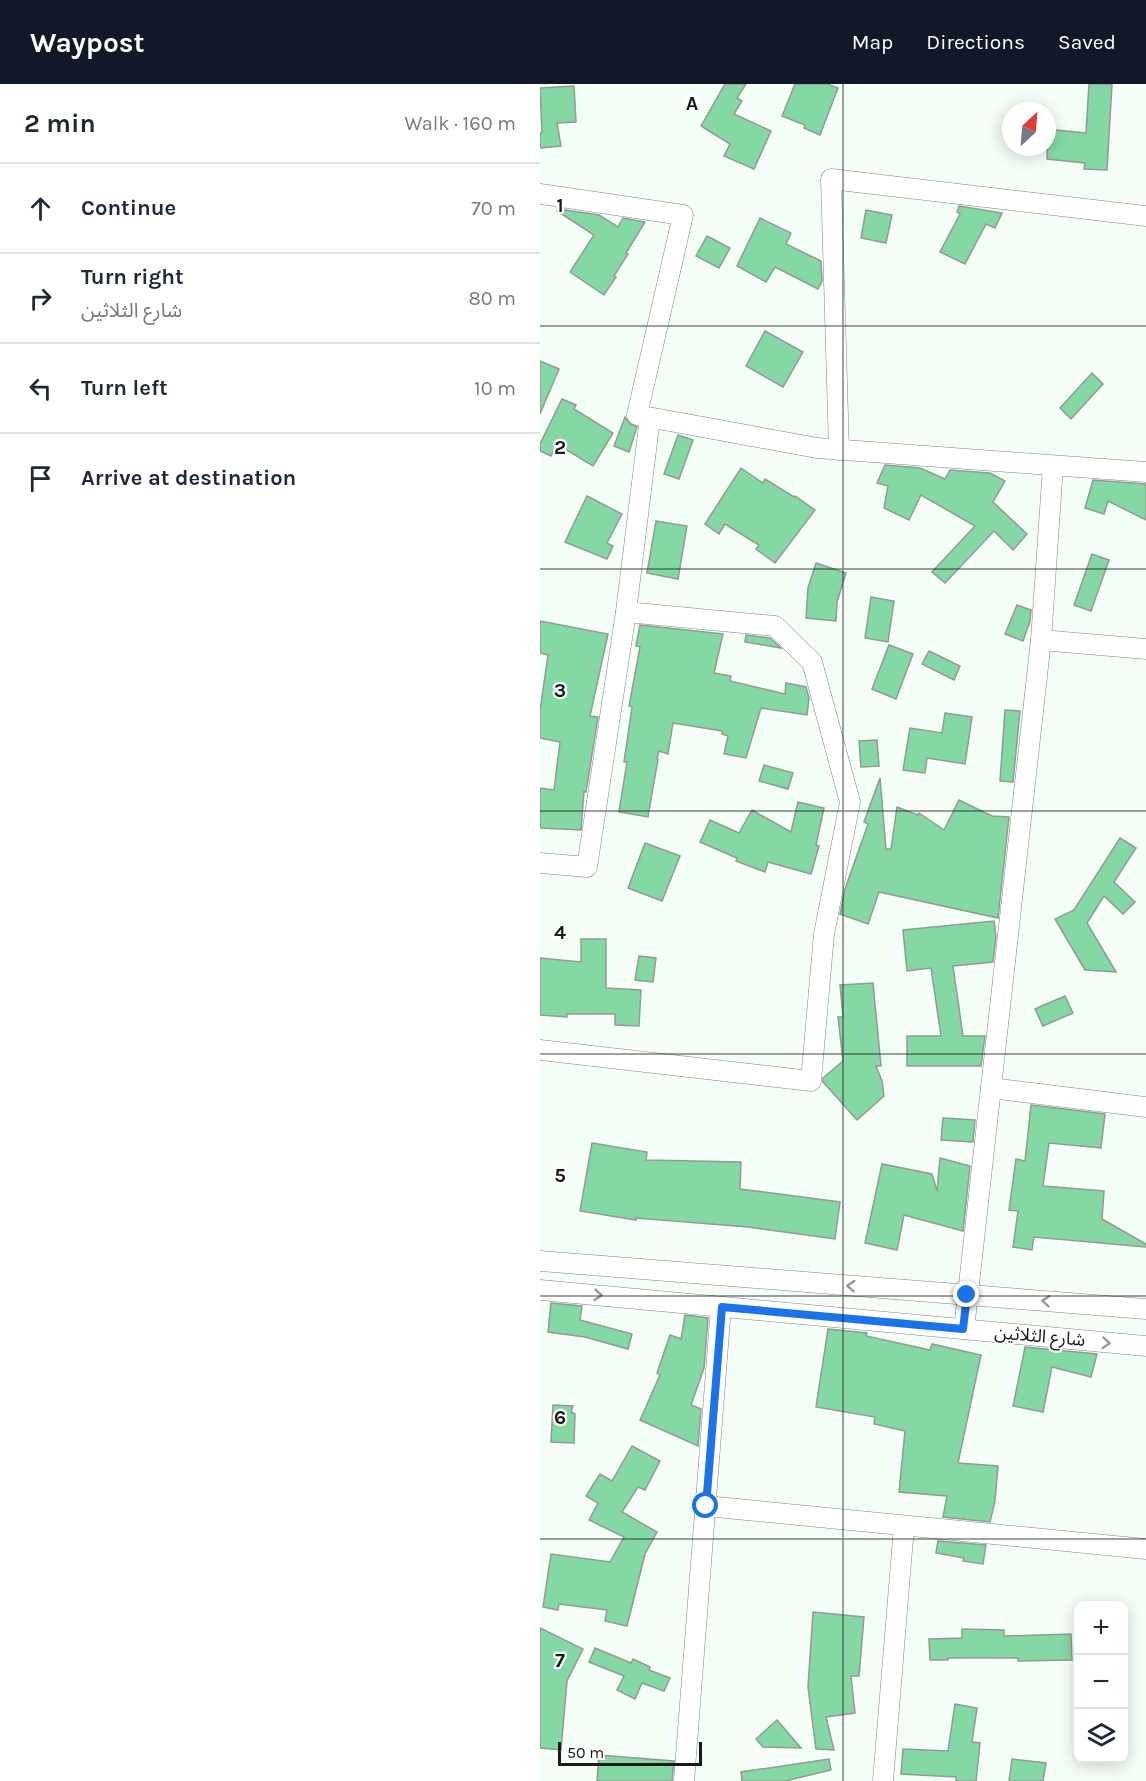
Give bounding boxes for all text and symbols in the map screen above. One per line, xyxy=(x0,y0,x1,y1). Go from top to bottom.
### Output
text: Waypost xyxy=(30,26,145,59)
text: Map xyxy=(852,30,893,54)
text: Directions xyxy=(926,30,1025,54)
text: Saved xyxy=(1058,30,1116,54)
text: A xyxy=(686,92,699,115)
north arrow xyxy=(1002,102,1056,156)
text: 2 min xyxy=(24,108,96,139)
text: Walk · 160 m xyxy=(404,112,516,135)
icon: ahead xyxy=(24,192,57,225)
text: 1 xyxy=(556,194,564,217)
text: Continue xyxy=(81,195,176,221)
text: 70 m xyxy=(471,197,516,220)
text: Turn right xyxy=(81,264,184,290)
icon: right xyxy=(24,282,57,315)
text: 80 m xyxy=(468,287,516,310)
text: شارع الثلاثين xyxy=(81,299,182,322)
icon: left xyxy=(24,372,57,405)
text: Turn left xyxy=(81,375,168,401)
text: 10 m xyxy=(474,377,516,400)
text: 2 xyxy=(554,436,566,459)
icon: arrive xyxy=(24,462,57,495)
text: Arrive at destination xyxy=(81,465,296,491)
text: 3 xyxy=(554,679,566,702)
text: 4 xyxy=(554,921,566,944)
text: 5 xyxy=(554,1164,566,1187)
one-way arrow xyxy=(847,1279,856,1292)
route end xyxy=(953,1281,979,1307)
one-way arrow xyxy=(594,1288,603,1301)
one-way arrow xyxy=(1041,1295,1050,1308)
street label: شارع الثلاثين xyxy=(993,1321,1086,1354)
one-way arrow xyxy=(1102,1336,1111,1349)
text: 6 xyxy=(554,1406,566,1429)
route start xyxy=(692,1492,718,1518)
map controls xyxy=(1074,1601,1128,1763)
button: + xyxy=(1074,1601,1128,1655)
text: 7 xyxy=(555,1649,565,1672)
button: − xyxy=(1074,1655,1128,1709)
button: layers xyxy=(1074,1709,1128,1763)
scale bar xyxy=(558,1739,702,1766)
text: 50 m xyxy=(567,1743,604,1762)

